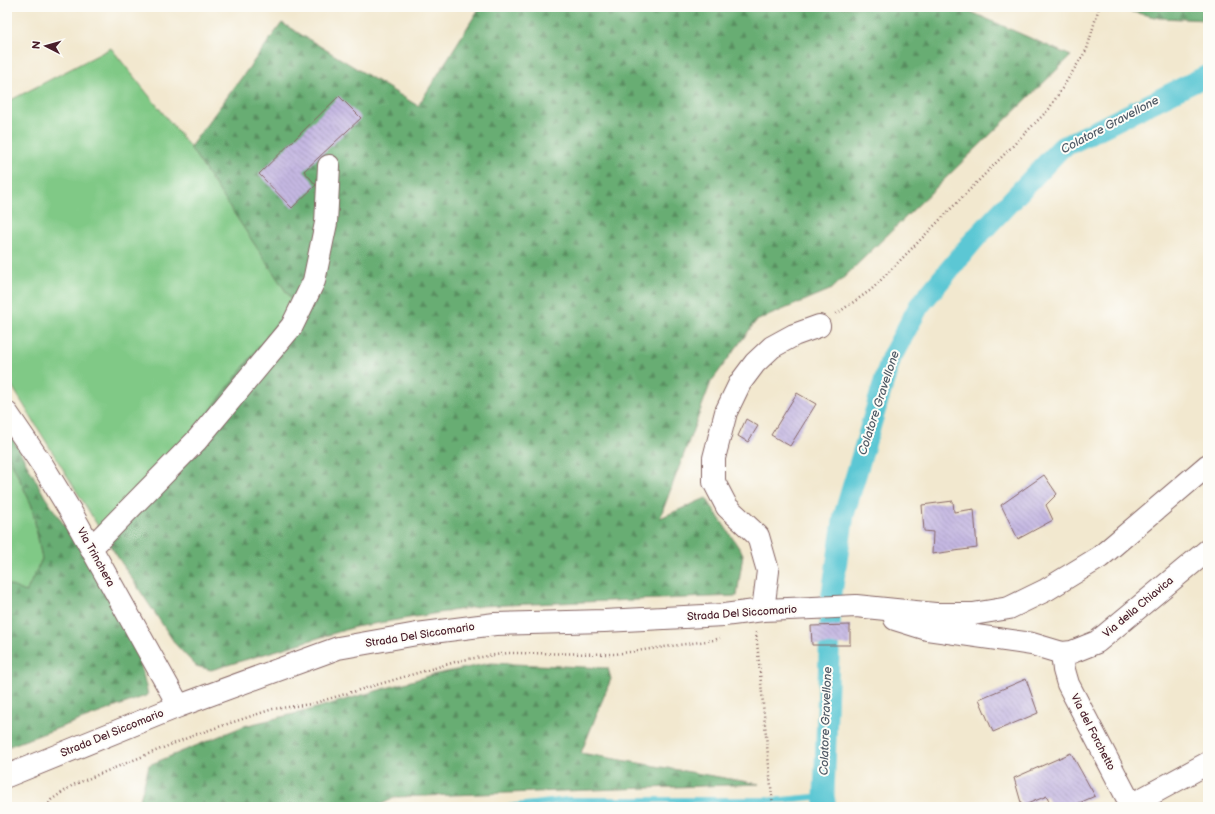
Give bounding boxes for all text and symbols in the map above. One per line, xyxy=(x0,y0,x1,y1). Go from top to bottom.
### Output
north arrow xyxy=(26,26,66,66)
text: N xyxy=(30,40,43,50)
water label: Colatore Gravellone xyxy=(1058,93,1162,157)
water label: Colatore Gravellone xyxy=(855,349,903,457)
street label: Via Trinchera xyxy=(74,525,118,589)
street label: Via della Chiavica xyxy=(1100,574,1176,640)
street label: Strada Del Siccomario xyxy=(686,603,798,623)
street label: Strada Del Siccomario xyxy=(364,620,476,650)
water label: Colatore Gravellone xyxy=(817,666,835,776)
street label: Via del Forchetto xyxy=(1068,692,1118,772)
street label: Strada Del Siccomario xyxy=(58,706,166,760)

